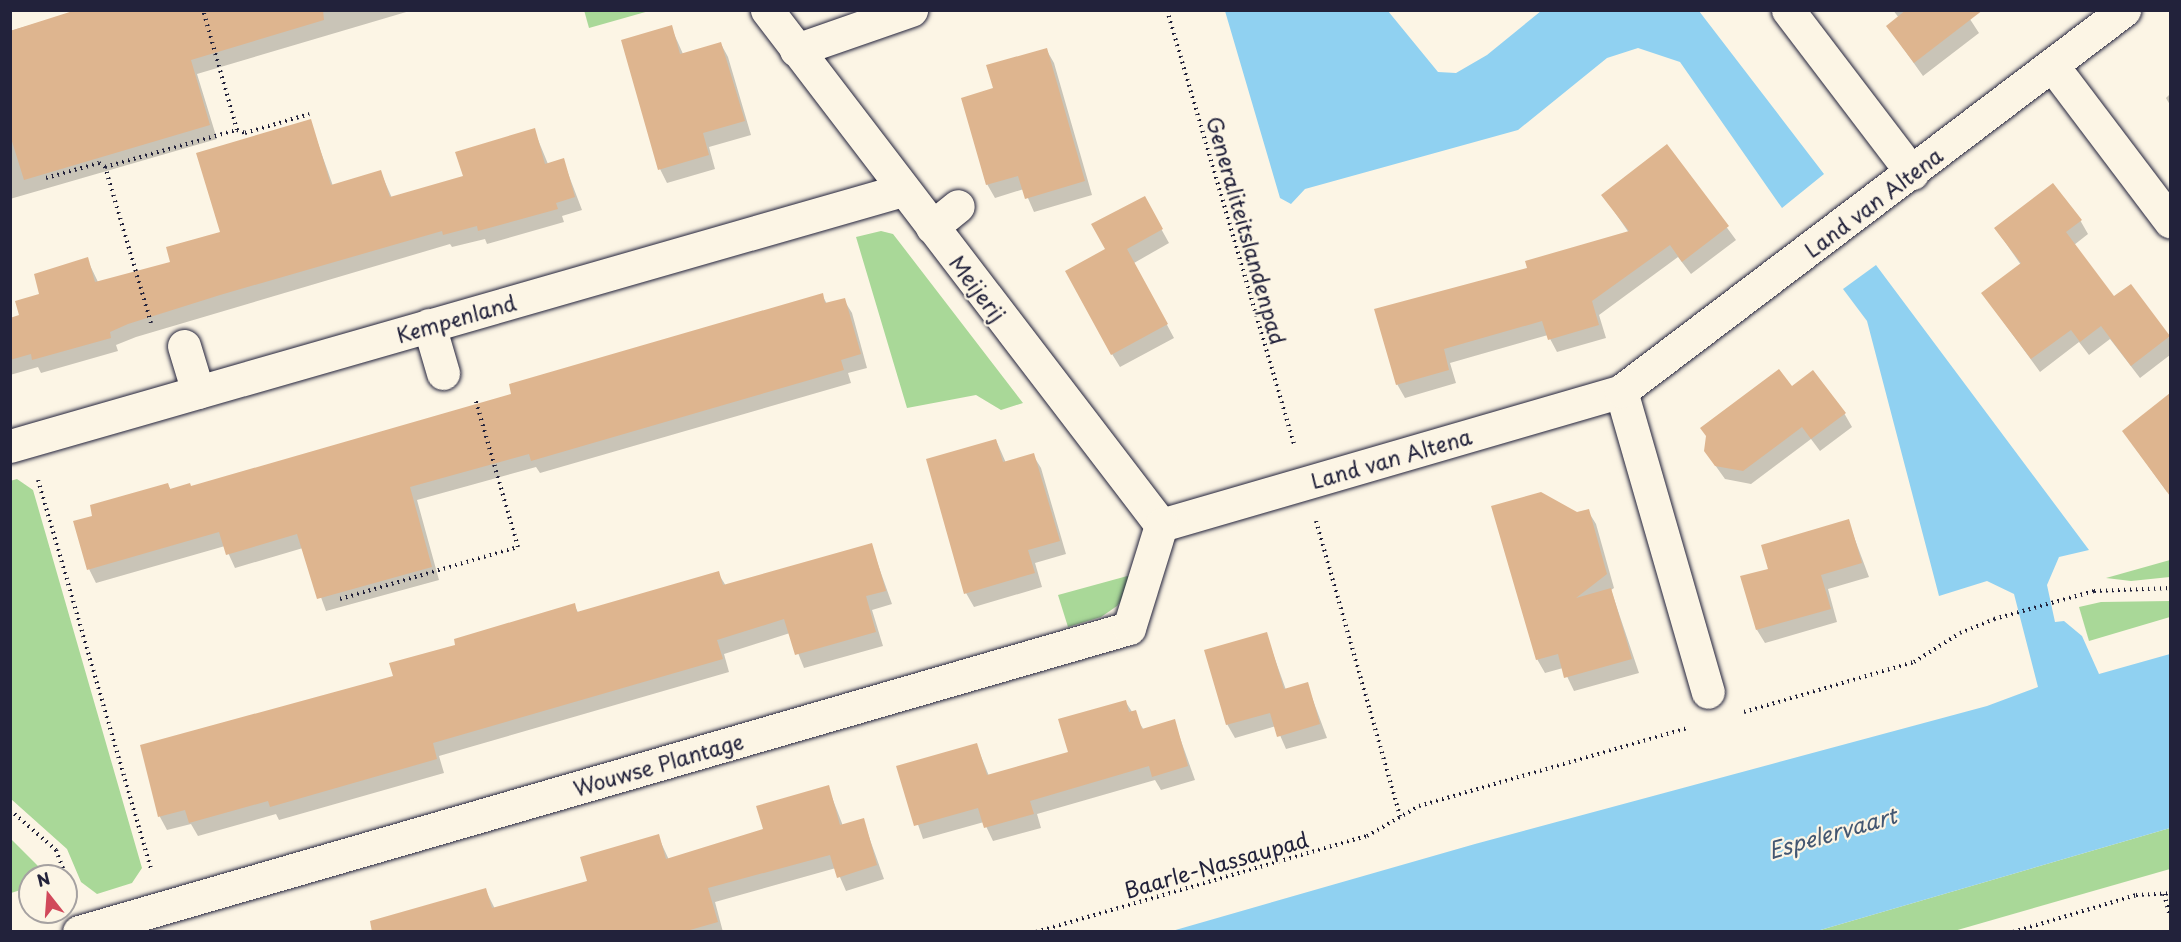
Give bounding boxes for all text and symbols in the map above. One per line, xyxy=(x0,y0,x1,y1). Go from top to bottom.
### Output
street label: Generaliteitslandenpad xyxy=(1202,113,1292,347)
street label: Land van Altena xyxy=(1799,142,1947,262)
street label: Meijerij xyxy=(945,250,1011,326)
street label: Kempenland xyxy=(393,289,519,347)
street label: Land van Altena xyxy=(1307,423,1475,493)
street label: Wouwse Plantage xyxy=(570,728,746,800)
water label: Espelervaart xyxy=(1765,801,1899,863)
street label: Baarle-Nassaupad xyxy=(1121,826,1311,902)
north arrow xyxy=(18,864,78,924)
text: N xyxy=(34,865,53,892)

